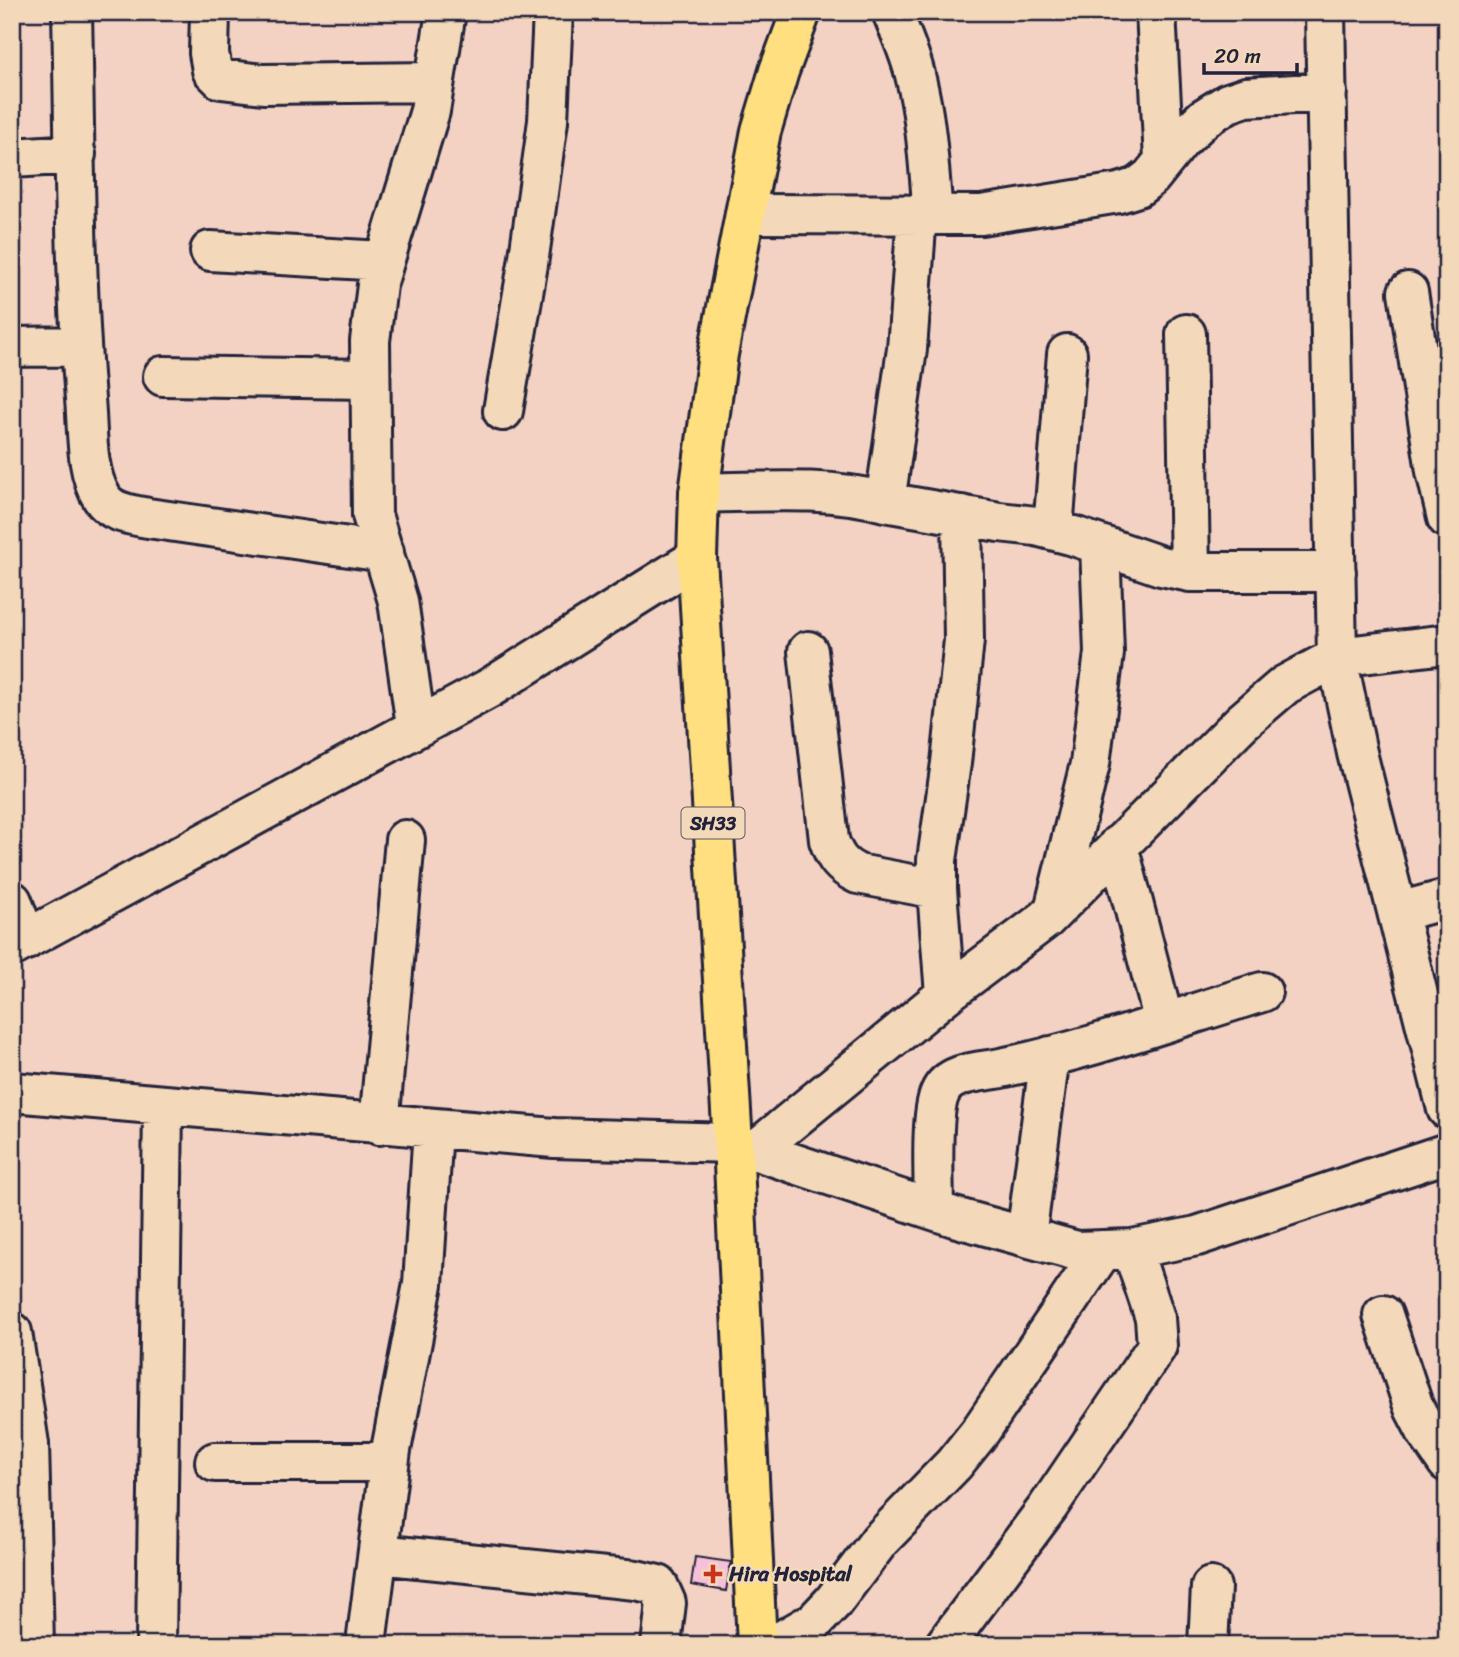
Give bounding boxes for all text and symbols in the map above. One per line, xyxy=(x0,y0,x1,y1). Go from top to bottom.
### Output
scale bar xyxy=(1204,32,1296,76)
text: 20 m xyxy=(1214,37,1261,75)
road number: SH33 xyxy=(682,808,744,838)
place label: Hira Hospital xyxy=(728,1555,853,1593)
marker: Hira Hospital xyxy=(703,1564,723,1584)

